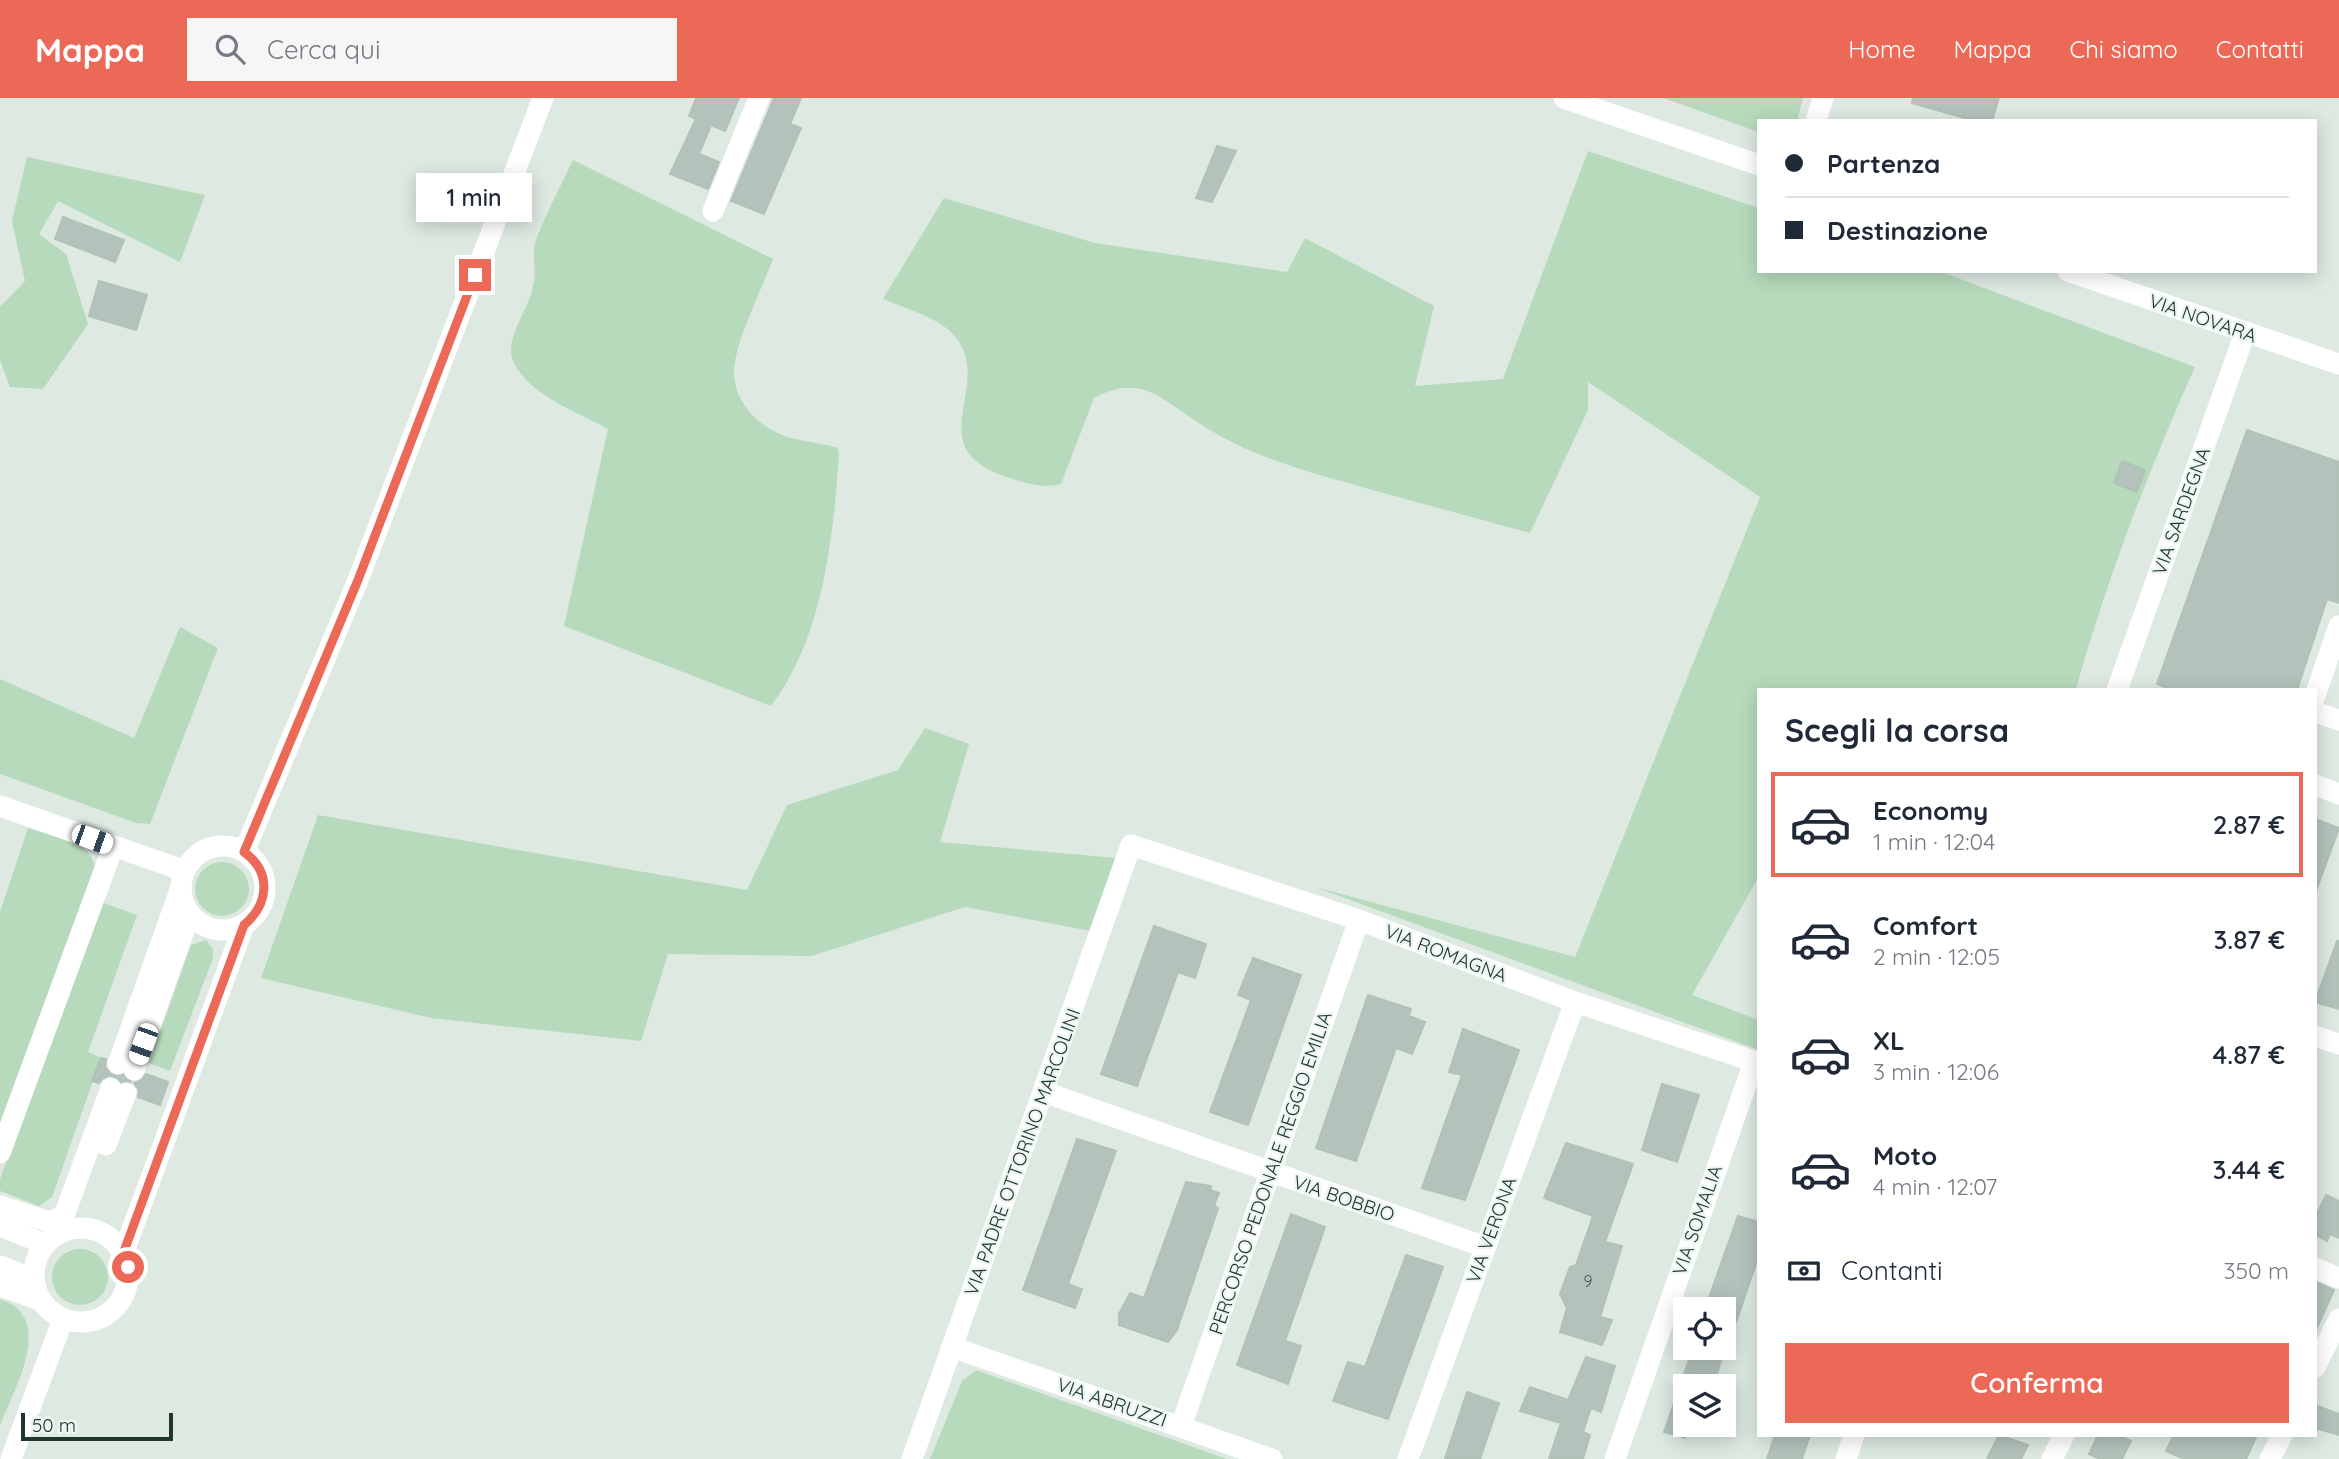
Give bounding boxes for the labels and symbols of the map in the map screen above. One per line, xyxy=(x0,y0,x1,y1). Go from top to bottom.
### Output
callout: 1 min xyxy=(417,174,533,222)
route end xyxy=(459,259,491,291)
street label: VIA NOVARA xyxy=(2146,288,2260,348)
street label: VIA SARDEGNA xyxy=(2147,444,2215,578)
car xyxy=(69,822,116,856)
street label: VIA ROMAGNA xyxy=(1381,919,1511,987)
street label: VIA PADRE OTTORINO MARCOLINI xyxy=(959,1005,1085,1299)
street label: PERCORSO PEDONALE REGGIO EMILIA xyxy=(1203,1008,1337,1338)
car xyxy=(126,1021,161,1067)
street label: VIA SOMALIA xyxy=(1667,1162,1727,1278)
street label: VIA BOBBIO xyxy=(1290,1169,1398,1227)
street label: VIA VERONA xyxy=(1461,1174,1521,1286)
route start xyxy=(112,1251,144,1283)
house number: 9 xyxy=(1584,1271,1593,1291)
street label: VIA ABRUZZI xyxy=(1054,1372,1170,1432)
scale bar xyxy=(21,1410,173,1442)

